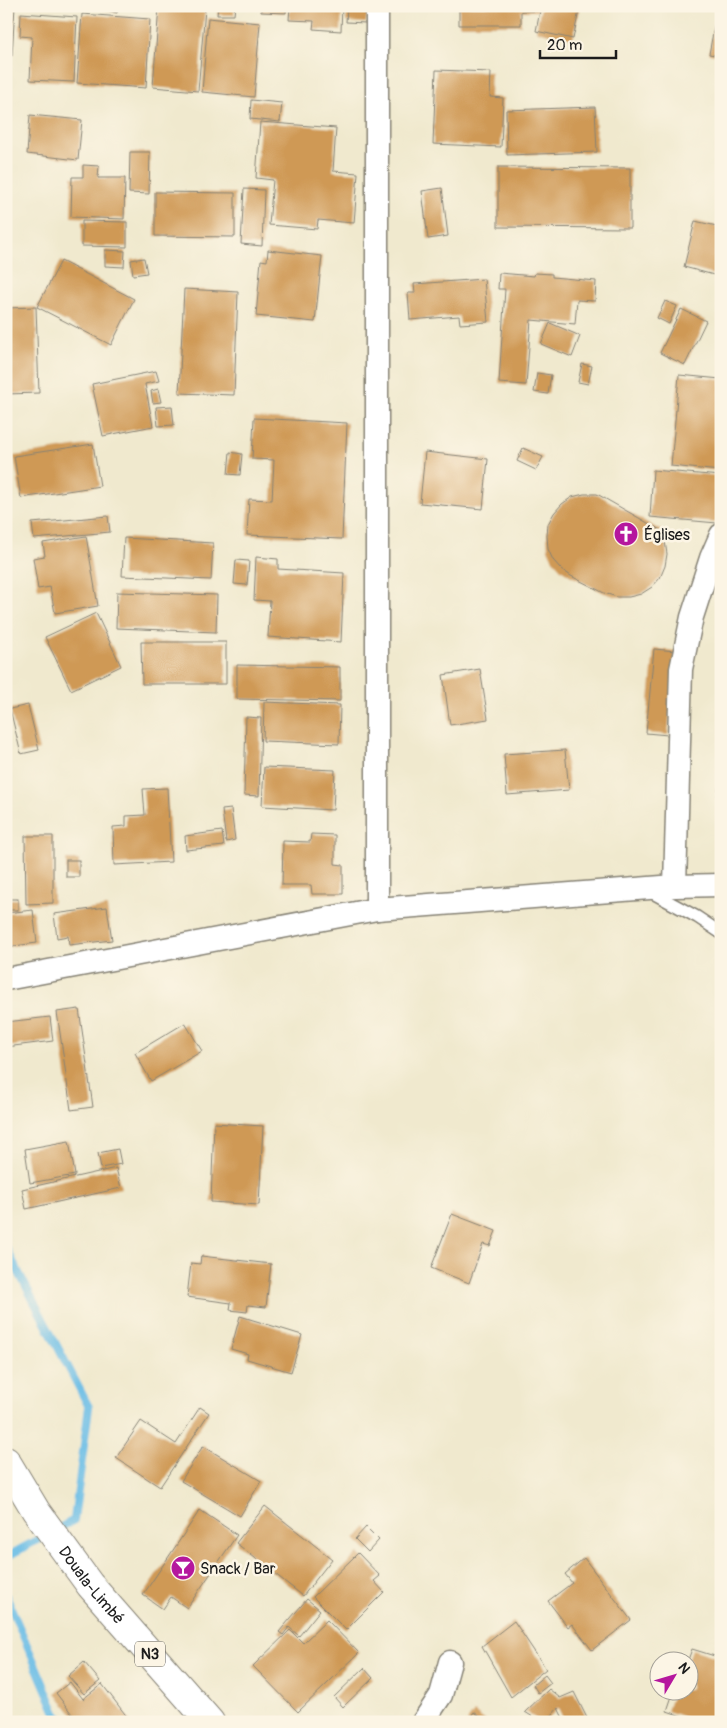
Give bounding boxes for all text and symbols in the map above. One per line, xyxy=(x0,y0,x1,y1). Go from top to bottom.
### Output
scale bar xyxy=(540,28,616,60)
text: 20 m xyxy=(547,36,582,55)
church icon: Églises xyxy=(613,521,639,547)
place label: Églises xyxy=(644,525,690,545)
street label: Douala-Limbé xyxy=(54,1542,129,1629)
bar icon: Snack / Bar xyxy=(170,1555,196,1581)
place label: Snack / Bar xyxy=(200,1559,276,1579)
road number: N3 xyxy=(135,1642,165,1666)
north arrow xyxy=(650,1650,700,1700)
text: N xyxy=(674,1659,693,1677)

